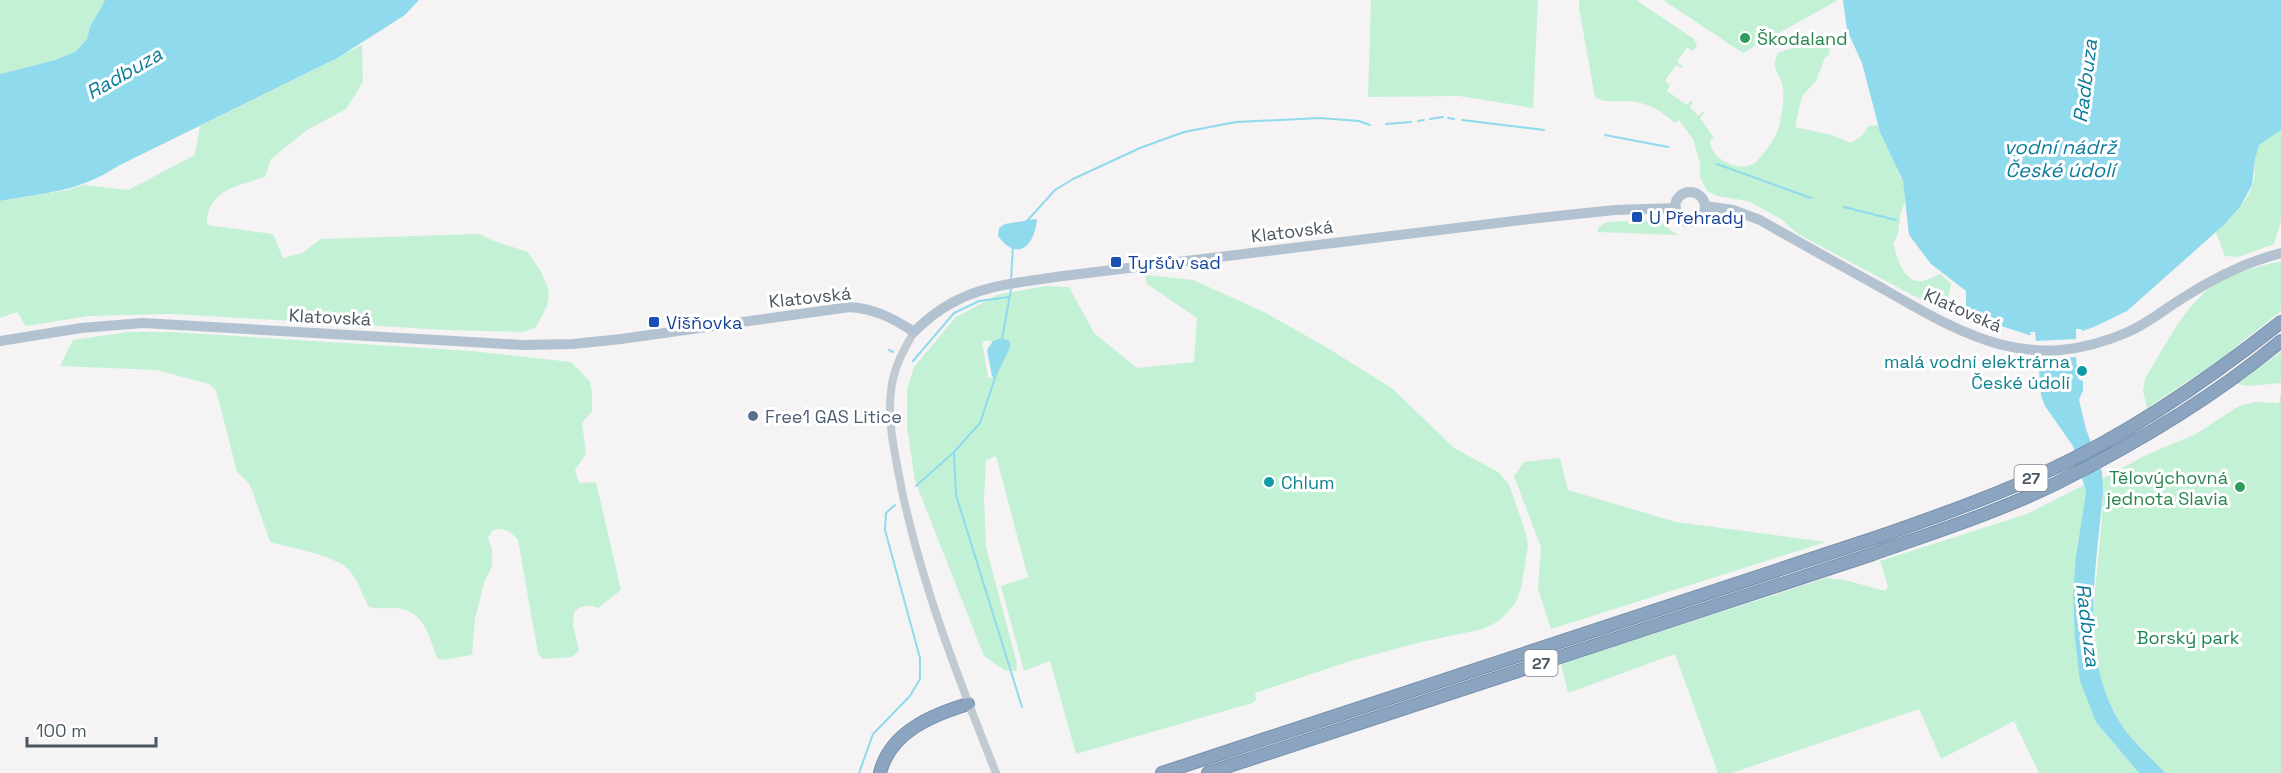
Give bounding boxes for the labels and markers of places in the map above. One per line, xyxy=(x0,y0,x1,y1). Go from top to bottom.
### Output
place label: Škodaland xyxy=(1757,27,1848,50)
marker: Škodaland xyxy=(1738,31,1752,45)
place label: U Přehrady xyxy=(1649,206,1744,229)
marker: U Přehrady xyxy=(1630,210,1644,224)
place label: Tyršův sad xyxy=(1128,251,1221,274)
marker: Tyršův sad xyxy=(1109,255,1123,269)
place label: Višňovka xyxy=(666,311,742,334)
marker: Višňovka xyxy=(647,315,661,329)
place label: malá vodní elektrárna České údolí xyxy=(1884,350,2071,394)
marker: malá vodní elektrárna České údolí xyxy=(2075,364,2089,378)
place label: Free1 GAS Litice xyxy=(765,405,902,428)
marker: Free1 GAS Litice xyxy=(746,409,760,423)
place label: Tělovýchovná jednota Slavia xyxy=(2106,466,2228,510)
place label: Chlum xyxy=(1281,471,1335,494)
marker: Chlum xyxy=(1262,475,1276,489)
marker: Tělovýchovná jednota Slavia xyxy=(2233,480,2247,494)

